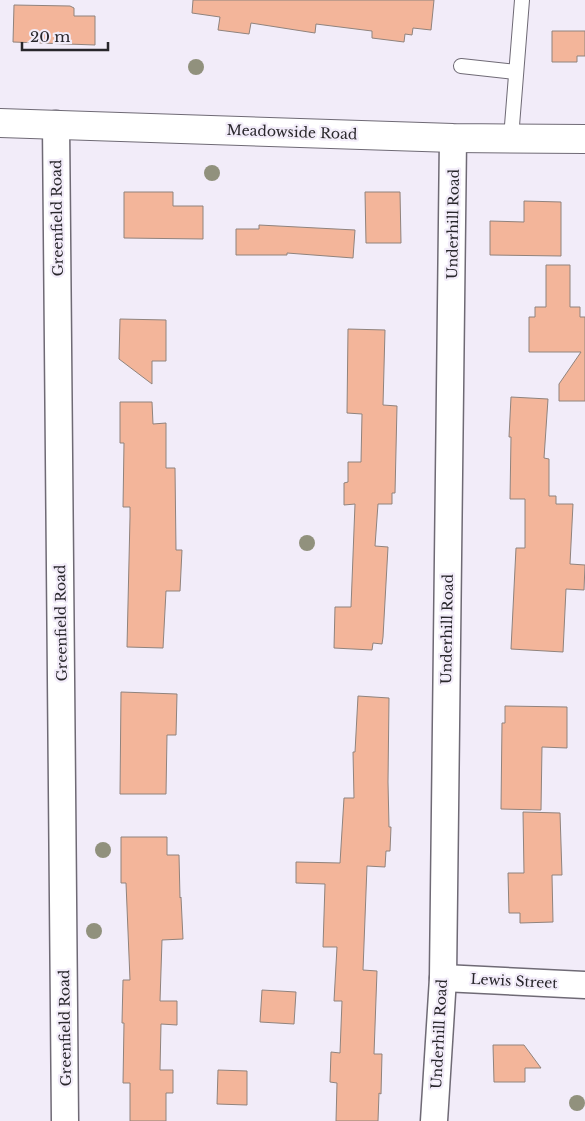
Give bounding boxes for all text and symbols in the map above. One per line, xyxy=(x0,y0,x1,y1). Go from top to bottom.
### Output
scale bar xyxy=(22,20,109,52)
text: 20 m xyxy=(30,27,70,46)
street label: Meadowside Road xyxy=(226,121,358,143)
street label: Greenfield Road xyxy=(47,159,67,277)
street label: Underhill Road xyxy=(443,168,463,279)
street label: Greenfield Road xyxy=(51,564,71,682)
street label: Underhill Road xyxy=(437,573,457,684)
street label: Greenfield Road xyxy=(55,969,75,1087)
street label: Lewis Street xyxy=(470,970,559,992)
street label: Underhill Road xyxy=(427,978,451,1089)

